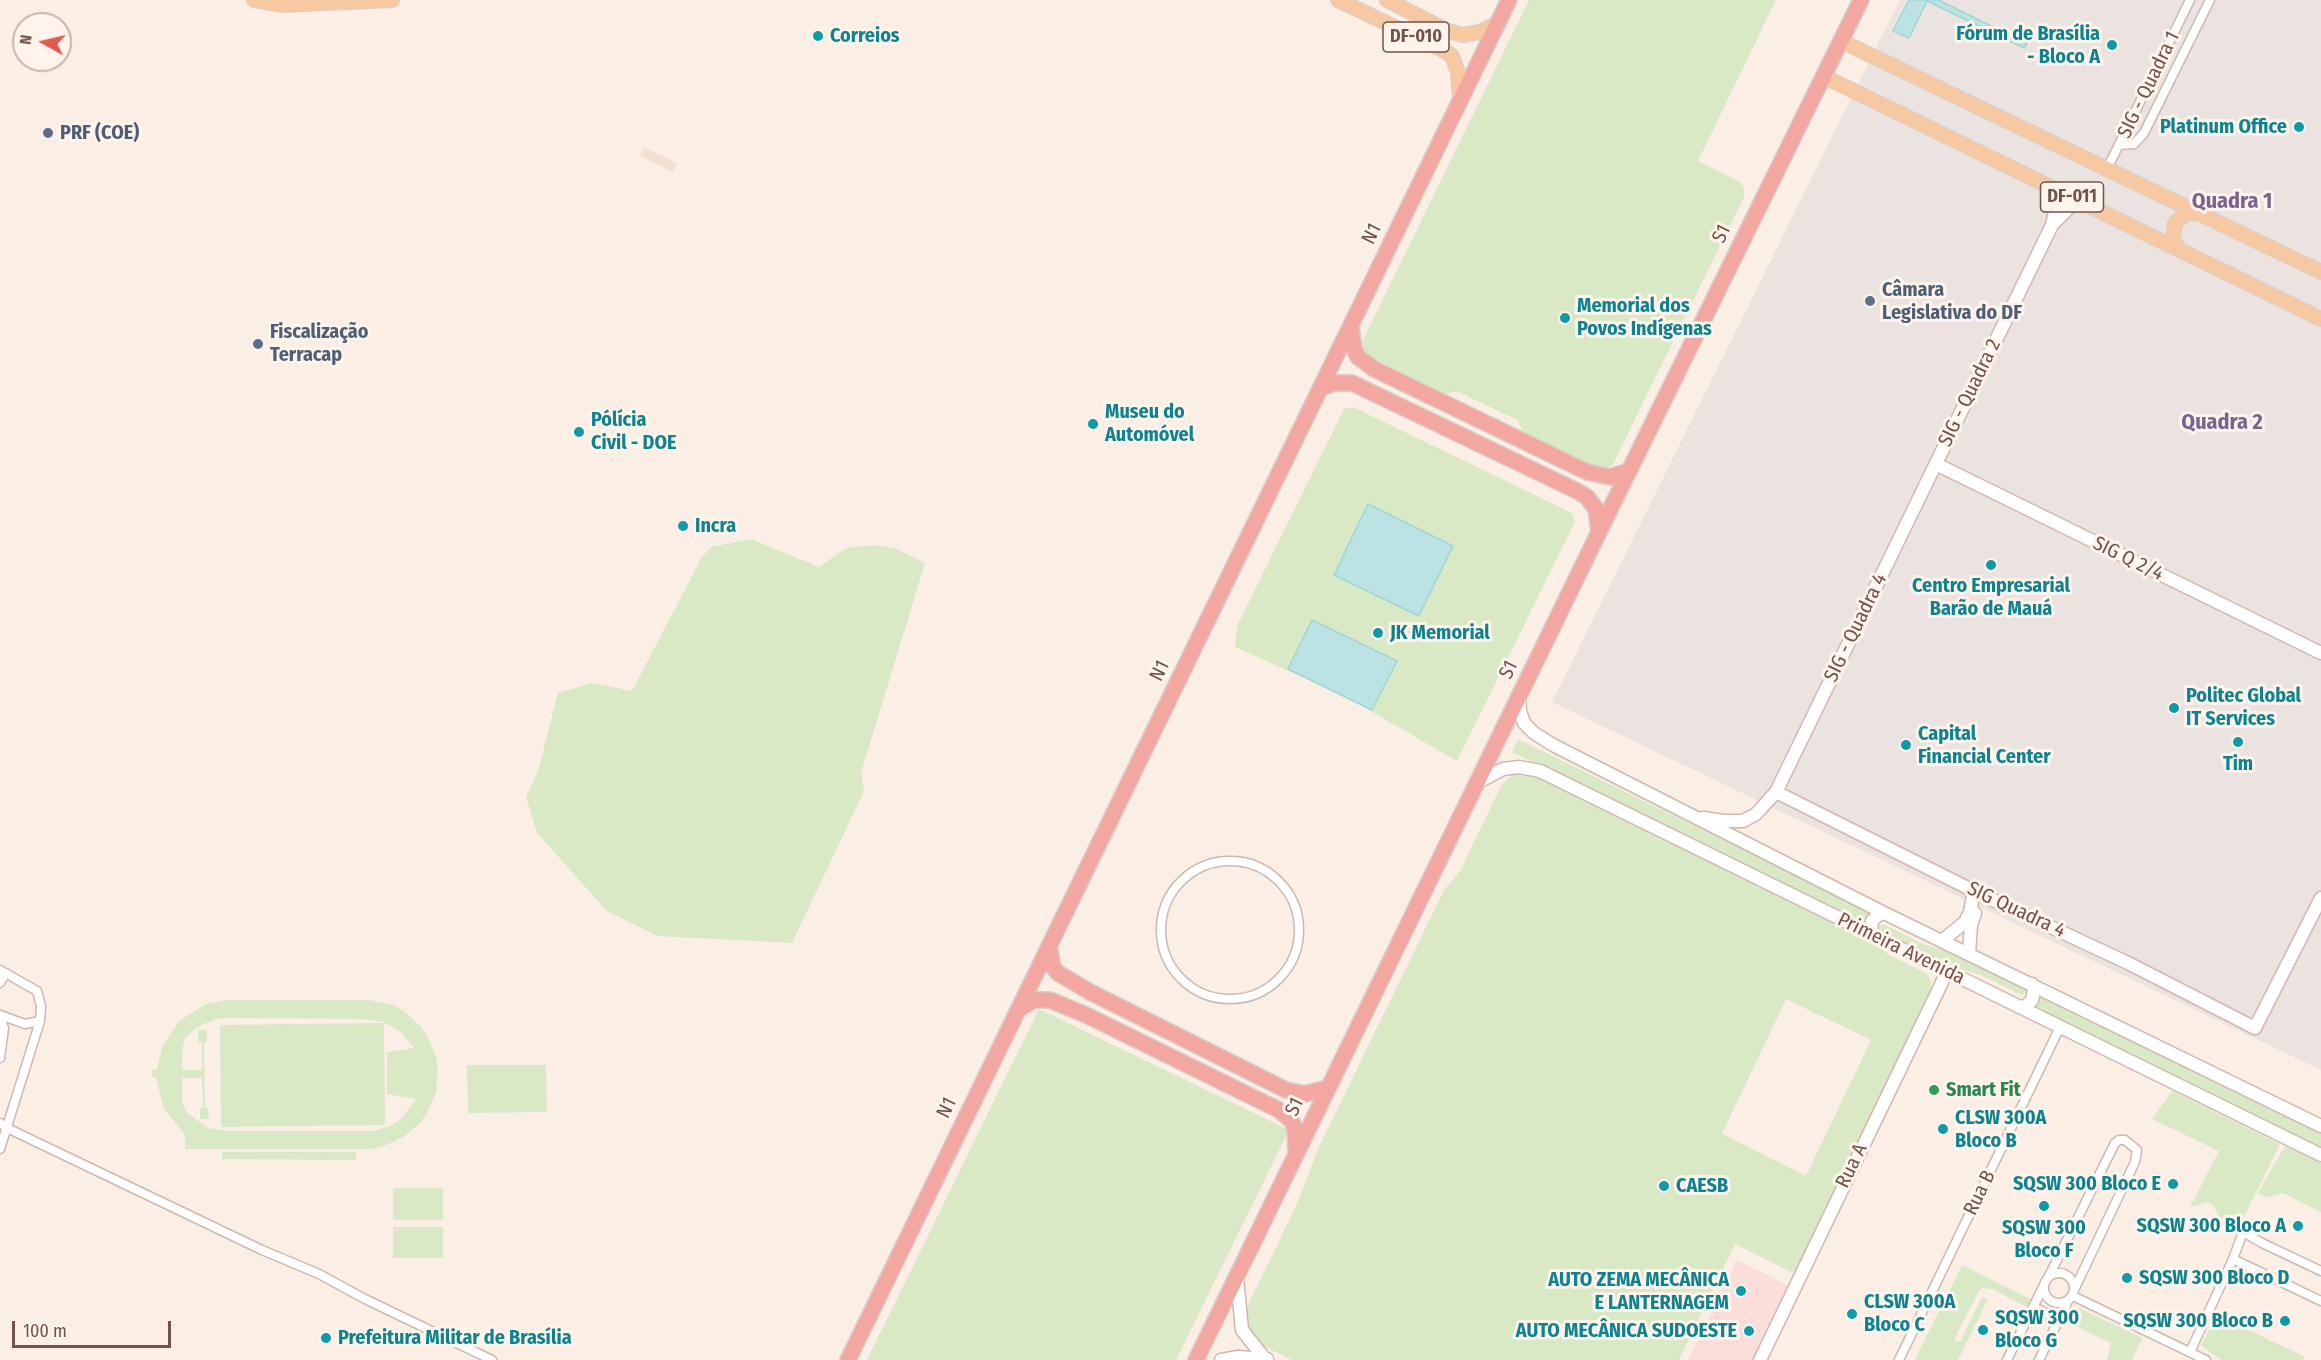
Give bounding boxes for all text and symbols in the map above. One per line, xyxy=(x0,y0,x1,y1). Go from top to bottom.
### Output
north arrow xyxy=(12,12,72,72)
road number: DF-010 xyxy=(1383,22,1449,52)
place label: Fórum de Brasília - Bloco A xyxy=(1956,22,2100,69)
place label: Correios xyxy=(830,24,900,48)
street label: SIG - Quadra 1 xyxy=(2113,28,2185,142)
marker: Correios xyxy=(811,29,825,43)
text: N xyxy=(16,34,36,46)
marker: Fórum de Brasília - Bloco A xyxy=(2105,38,2119,52)
place label: Platinum Office xyxy=(2160,115,2287,139)
marker: Platinum Office xyxy=(2292,120,2306,134)
place label: PRF (COE) xyxy=(60,121,139,145)
marker: PRF (COE) xyxy=(41,126,55,140)
road number: DF-011 xyxy=(2040,182,2104,212)
district label: Quadra 1 xyxy=(2192,189,2272,215)
street label: N1 xyxy=(1357,220,1387,248)
street label: S1 xyxy=(1707,221,1737,247)
place label: Câmara Legislativa do DF xyxy=(1882,278,2022,325)
place label: Memorial dos Povos Indígenas xyxy=(1577,294,1712,341)
marker: Câmara Legislativa do DF xyxy=(1863,294,1877,308)
marker: Memorial dos Povos Indígenas xyxy=(1558,311,1572,325)
place label: Fiscalização Terracap xyxy=(270,320,368,367)
street label: SIG - Quadra 2 xyxy=(1934,335,2006,451)
marker: Fiscalização Terracap xyxy=(251,337,265,351)
place label: Museu do Automóvel xyxy=(1105,400,1194,447)
place label: Pólícia Civil - DOE xyxy=(591,408,676,455)
district label: Quadra 2 xyxy=(2181,410,2263,436)
marker: Museu do Automóvel xyxy=(1086,417,1100,431)
marker: Pólícia Civil - DOE xyxy=(572,425,586,439)
place label: Incra xyxy=(695,514,736,538)
marker: Incra xyxy=(676,519,690,533)
street label: SIG Q 2/4 xyxy=(2089,532,2167,586)
marker: Centro Empresarial Barão de Mauá xyxy=(1984,558,1998,572)
street label: SIG - Quadra 4 xyxy=(1819,570,1893,686)
place label: Centro Empresarial Barão de Mauá xyxy=(1912,574,2070,621)
place label: JK Memorial xyxy=(1390,621,1490,645)
marker: JK Memorial xyxy=(1371,626,1385,640)
street label: N1 xyxy=(1145,657,1175,685)
street label: S1 xyxy=(1494,657,1524,683)
place label: Politec Global IT Services xyxy=(2186,684,2301,731)
marker: Politec Global IT Services xyxy=(2167,701,2181,715)
place label: Capital Financial Center xyxy=(1918,722,2051,769)
marker: Tim xyxy=(2231,735,2245,749)
marker: Capital Financial Center xyxy=(1899,738,1913,752)
place label: Tim xyxy=(2223,752,2253,776)
street label: SIG Quadra 4 xyxy=(1963,877,2069,943)
street label: Primeira Avenida xyxy=(1833,908,1969,990)
place label: Smart Fit xyxy=(1946,1078,2021,1102)
marker: Smart Fit xyxy=(1927,1083,1941,1097)
street label: N1 xyxy=(932,1094,962,1122)
street label: S1 xyxy=(1280,1094,1310,1120)
place label: CLSW 300A Bloco B xyxy=(1955,1106,2046,1153)
marker: CLSW 300A Bloco B xyxy=(1936,1122,1950,1136)
street label: Rua A xyxy=(1831,1140,1873,1192)
street label: Rua B xyxy=(1959,1167,2001,1219)
place label: SQSW 300 Bloco E xyxy=(2013,1172,2161,1196)
place label: CAESB xyxy=(1676,1174,1728,1198)
marker: SQSW 300 Bloco E xyxy=(2166,1177,2180,1191)
marker: CAESB xyxy=(1657,1179,1671,1193)
marker: SQSW 300 Bloco F xyxy=(2037,1199,2051,1213)
place label: SQSW 300 Bloco A xyxy=(2137,1214,2286,1238)
place label: SQSW 300 Bloco F xyxy=(2002,1216,2086,1263)
marker: SQSW 300 Bloco A xyxy=(2291,1219,2305,1233)
place label: SQSW 300 Bloco D xyxy=(2139,1266,2289,1290)
place label: AUTO ZEMA MECÂNICA E LANTERNAGEM xyxy=(1548,1268,1729,1315)
marker: SQSW 300 Bloco D xyxy=(2120,1271,2134,1285)
marker: AUTO ZEMA MECÂNICA E LANTERNAGEM xyxy=(1734,1284,1748,1298)
place label: CLSW 300A Bloco C xyxy=(1864,1290,1955,1337)
place label: SQSW 300 Bloco G xyxy=(1995,1306,2079,1353)
marker: CLSW 300A Bloco C xyxy=(1845,1307,1859,1321)
scale bar xyxy=(15,1309,174,1347)
place label: SQSW 300 Bloco B xyxy=(2123,1309,2273,1333)
marker: SQSW 300 Bloco B xyxy=(2278,1314,2292,1328)
place label: AUTO MECÂNICA SUDOESTE xyxy=(1516,1319,1737,1343)
text: 100 m xyxy=(23,1320,67,1342)
marker: SQSW 300 Bloco G xyxy=(1976,1323,1990,1337)
marker: AUTO MECÂNICA SUDOESTE xyxy=(1742,1324,1756,1338)
place label: Prefeitura Militar de Brasília xyxy=(338,1326,572,1350)
marker: Prefeitura Militar de Brasília xyxy=(319,1331,333,1345)

